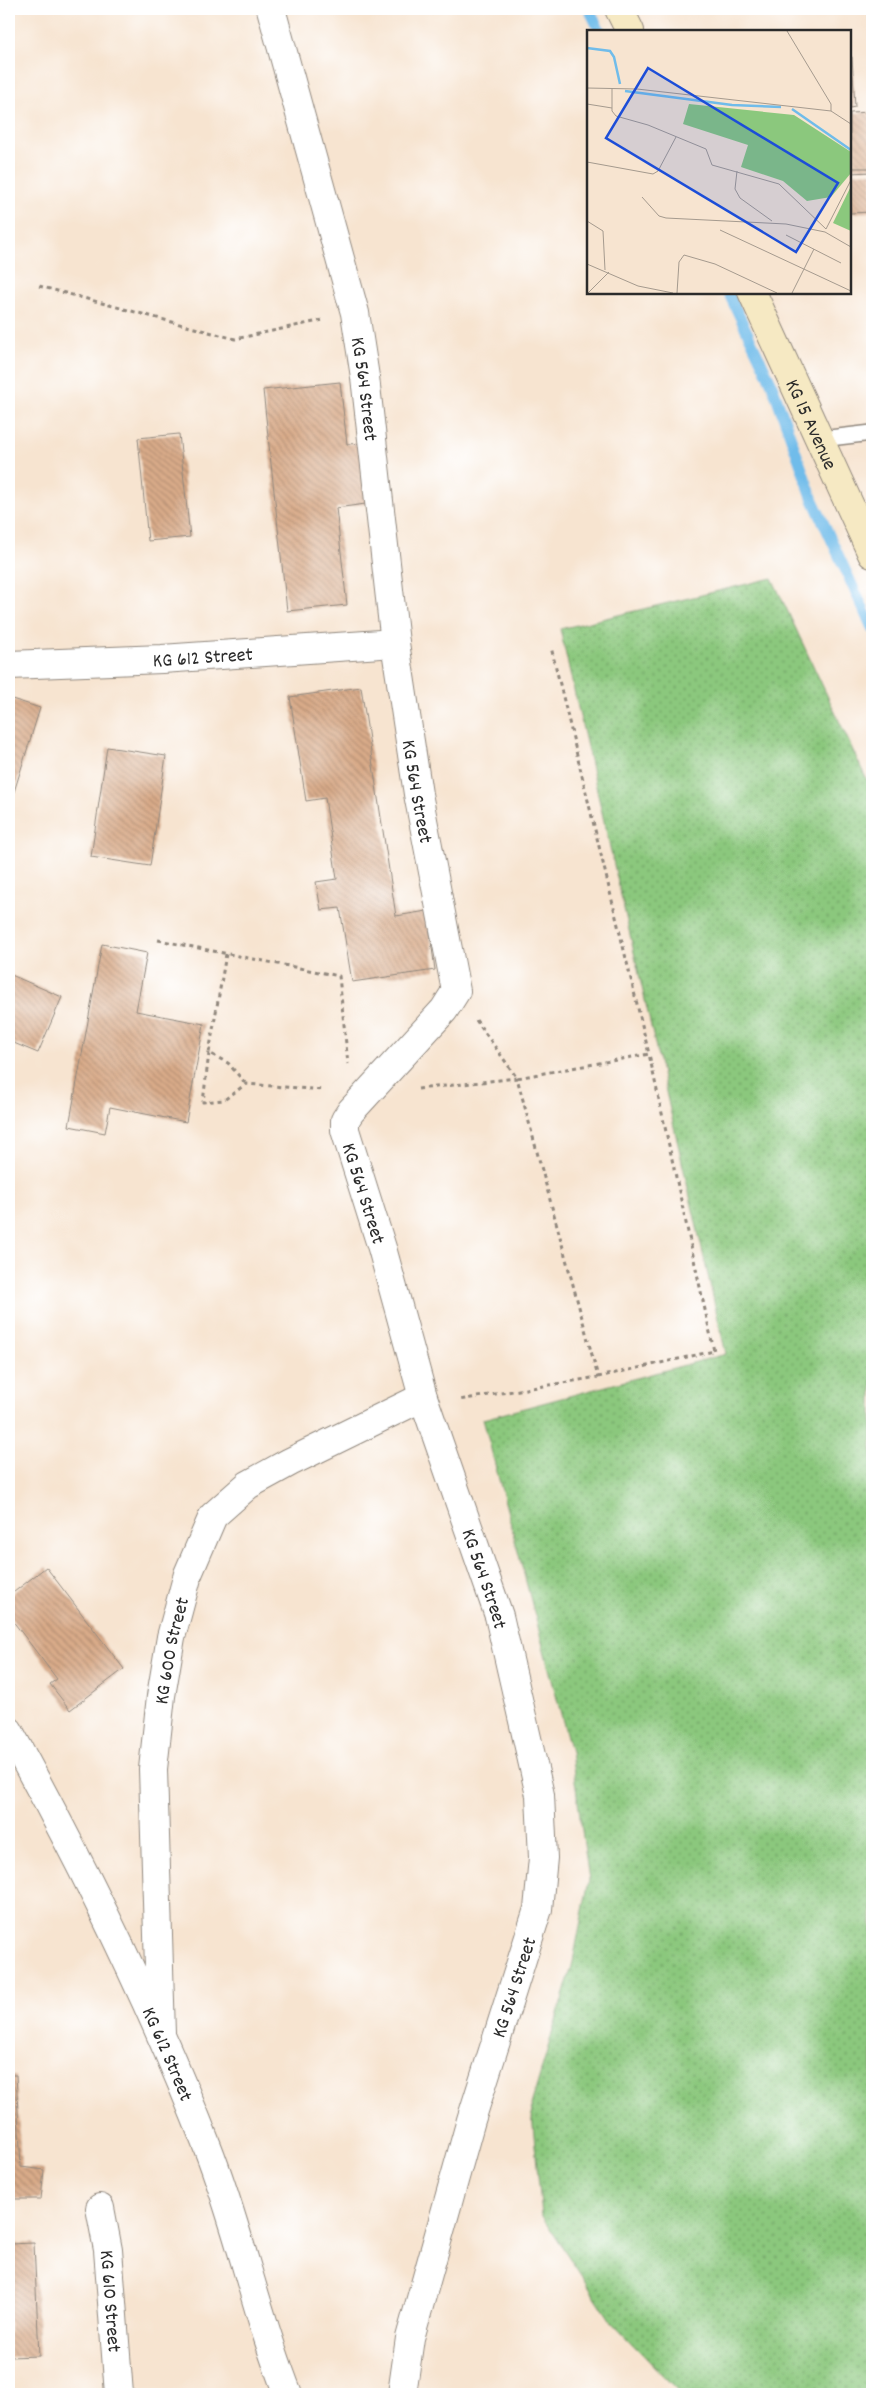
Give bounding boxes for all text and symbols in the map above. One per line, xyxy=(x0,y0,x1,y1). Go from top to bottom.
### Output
inset map xyxy=(587,30,851,294)
street label: KG 564 Street xyxy=(342,335,383,443)
street label: KG 15 Avenue xyxy=(777,375,843,475)
street label: KG 612 Street xyxy=(152,642,254,676)
street label: KG 564 Street xyxy=(393,738,438,846)
street label: KG 564 Street xyxy=(333,1140,391,1248)
street label: KG 564 Street xyxy=(453,1525,513,1632)
street label: KG 600 Street xyxy=(149,1595,198,1706)
street label: KG 564 Street xyxy=(486,1934,545,2042)
street label: KG 612 Street xyxy=(133,2003,198,2106)
street label: KG 610 Street xyxy=(91,2249,127,2353)

